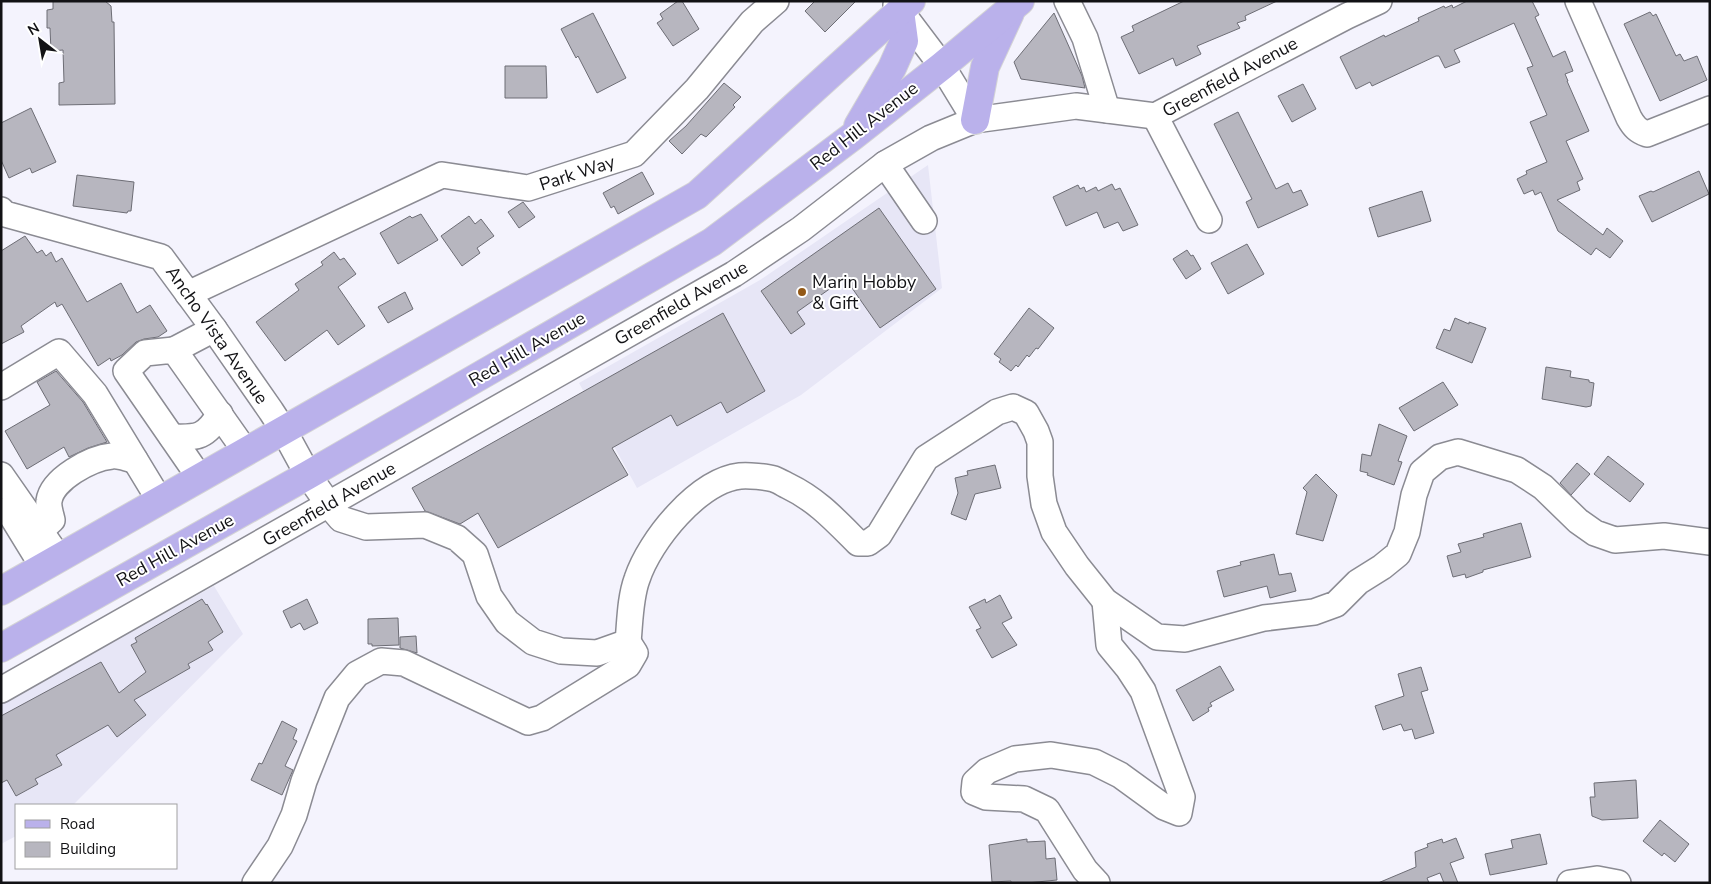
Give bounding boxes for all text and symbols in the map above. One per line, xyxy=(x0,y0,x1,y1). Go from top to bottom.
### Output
north arrow xyxy=(15,15,65,65)
text: N xyxy=(24,18,43,40)
street label: Greenfield Avenue xyxy=(1158,31,1302,123)
street label: Red Hill Avenue xyxy=(805,76,923,176)
street label: Park Way xyxy=(536,149,619,196)
street label: Greenfield Avenue xyxy=(610,255,752,351)
street label: Ancho Vista Avenue xyxy=(160,261,274,409)
place label: Marin Hobby & Gift xyxy=(812,270,917,315)
marker: Marin Hobby & Gift xyxy=(796,286,808,298)
street label: Red Hill Avenue xyxy=(464,306,590,392)
street label: Greenfield Avenue xyxy=(258,456,400,552)
street label: Red Hill Avenue xyxy=(112,508,238,592)
legend xyxy=(15,804,178,869)
text: Road xyxy=(60,814,95,834)
text: Building xyxy=(60,839,116,859)

